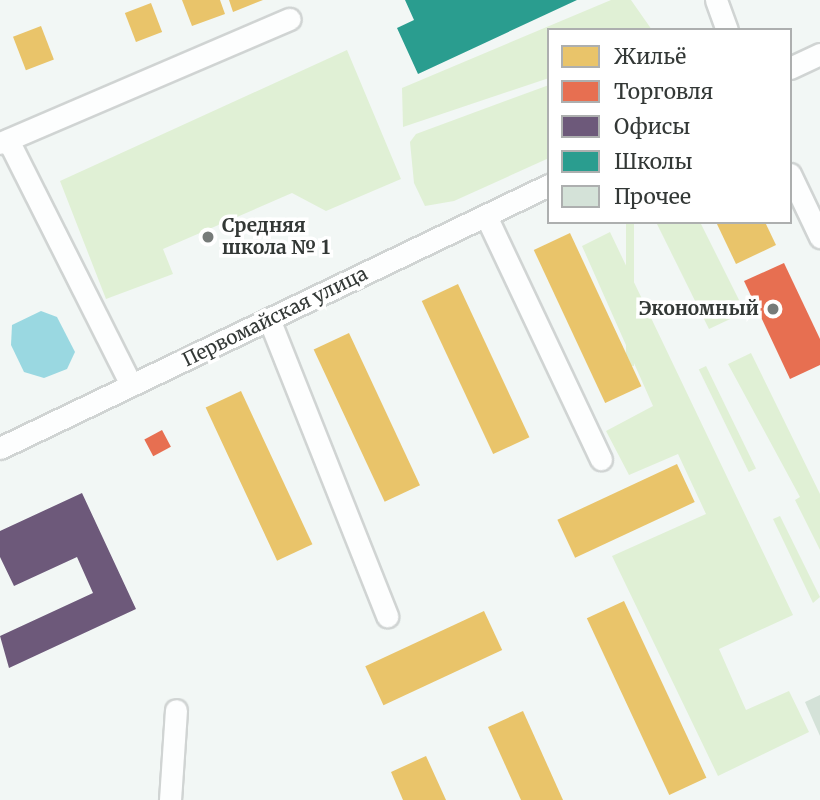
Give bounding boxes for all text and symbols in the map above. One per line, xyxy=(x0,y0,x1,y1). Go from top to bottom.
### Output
legend xyxy=(547,28,792,224)
text: Жильё xyxy=(614,43,686,70)
text: Торговля xyxy=(614,78,713,105)
text: Офисы xyxy=(614,113,690,140)
text: Школы xyxy=(614,148,692,175)
text: Прочее xyxy=(614,183,691,210)
place label: Средняя школа № 1 xyxy=(222,215,330,259)
marker: Средняя школа № 1 xyxy=(200,229,216,245)
street label: Первомайская улица xyxy=(179,262,371,372)
place label: Экономный xyxy=(639,298,759,320)
marker: Экономный xyxy=(765,301,781,317)

